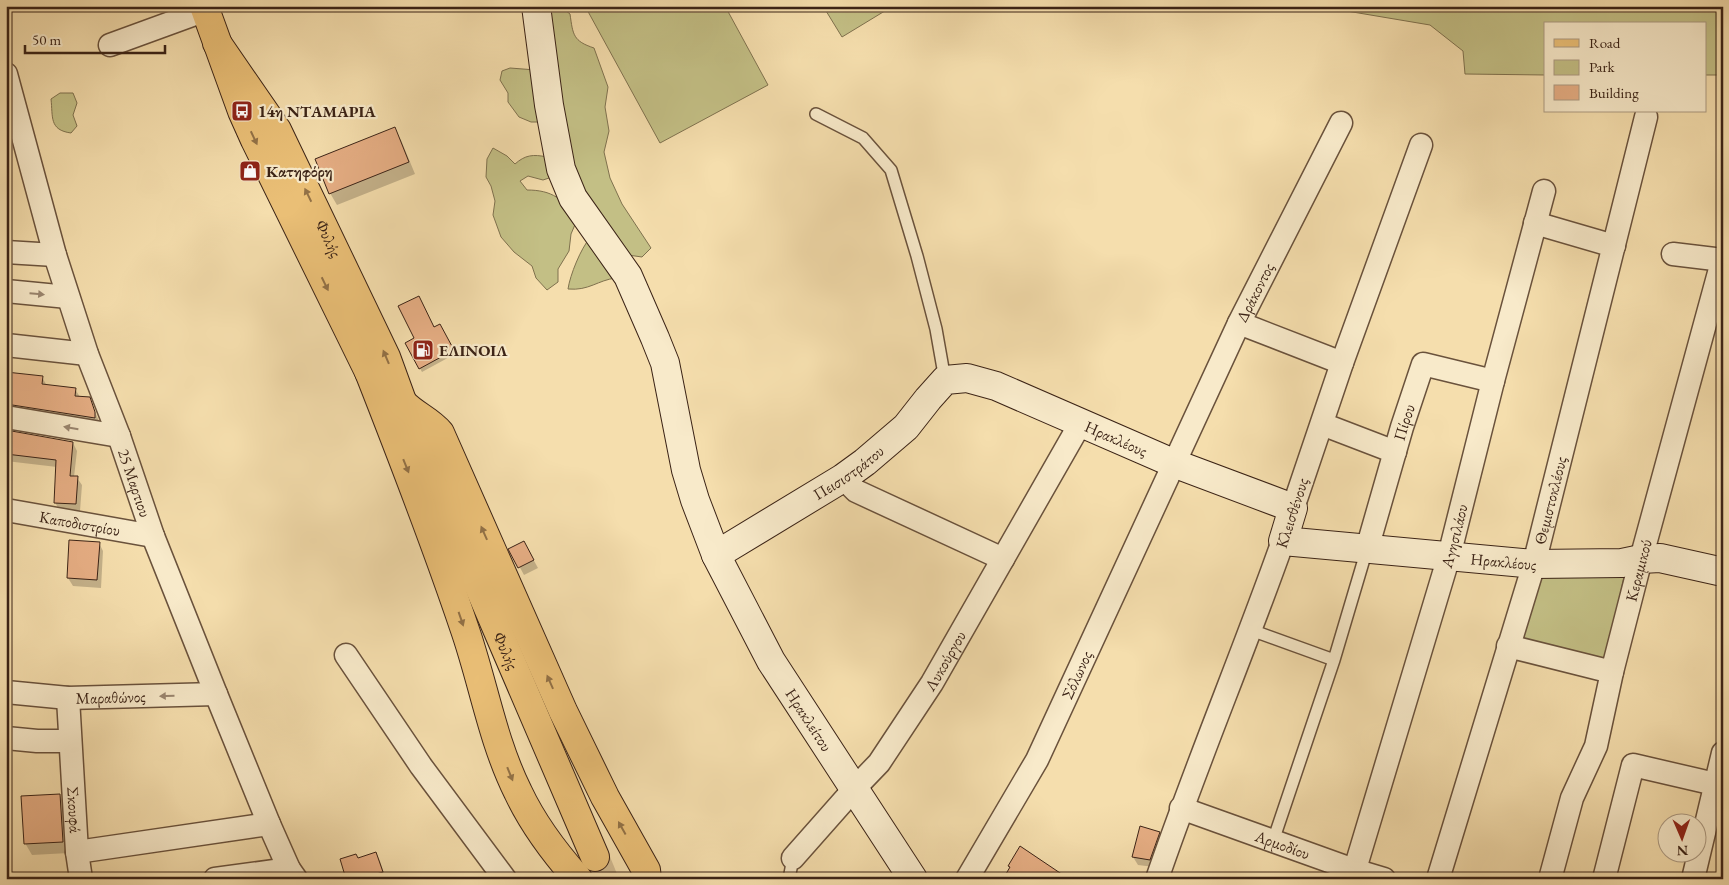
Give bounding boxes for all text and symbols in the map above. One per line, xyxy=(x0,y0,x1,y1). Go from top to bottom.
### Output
scale bar xyxy=(25,22,165,54)
legend xyxy=(1544,22,1706,112)
text: 50 m xyxy=(32,30,61,49)
text: Road xyxy=(1589,33,1621,52)
text: Park xyxy=(1589,57,1616,76)
text: Building xyxy=(1589,83,1639,102)
bus stop icon: 14η ΝΤΑΜΑΡΙΑ xyxy=(230,99,254,123)
place label: 14η ΝΤΑΜΑΡΙΑ xyxy=(258,101,376,122)
one-way arrow xyxy=(250,131,258,145)
shop icon: Κατηφόρη xyxy=(238,159,262,183)
place label: Κατηφόρη xyxy=(266,161,333,182)
one-way arrow xyxy=(304,188,312,202)
street label: Φυλής xyxy=(311,216,347,261)
street label: Δράκοντος xyxy=(1231,259,1279,325)
one-way arrow xyxy=(321,276,330,291)
one-way arrow xyxy=(29,290,45,298)
fuel station icon: ΕΛΙΝΟΙΛ xyxy=(411,338,435,362)
place label: ΕΛΙΝΟΙΛ xyxy=(439,340,508,361)
one-way arrow xyxy=(382,349,390,364)
street label: Πίρου xyxy=(1388,401,1419,443)
street label: Ηρακλέους xyxy=(1082,415,1151,461)
one-way arrow xyxy=(62,423,78,431)
street label: Πεισιστράτου xyxy=(809,440,888,504)
street label: 25 Μαρτιου xyxy=(114,446,156,520)
street label: Θεμιστοκλέους xyxy=(1529,454,1571,546)
one-way arrow xyxy=(402,459,410,474)
street label: Κλεισθένους xyxy=(1271,475,1313,551)
street label: Αγησιλάου xyxy=(1435,502,1472,571)
street label: Καποδιστρίου xyxy=(38,506,122,541)
one-way arrow xyxy=(480,526,488,540)
street label: Κεραμικού xyxy=(1620,537,1656,604)
street label: Ηρακλέους xyxy=(1470,548,1538,575)
one-way arrow xyxy=(458,611,465,626)
street label: Λυκούργου xyxy=(919,627,970,696)
street label: Φυλής xyxy=(489,628,524,673)
street label: Σόλωνος xyxy=(1056,647,1097,702)
one-way arrow xyxy=(546,675,554,689)
street label: Ηρακλείτου xyxy=(781,684,837,755)
street label: Μαραθώνος xyxy=(75,685,146,708)
one-way arrow xyxy=(159,692,175,700)
one-way arrow xyxy=(506,767,514,782)
street label: Σκουφά xyxy=(63,786,86,834)
north arrow xyxy=(1656,812,1706,862)
one-way arrow xyxy=(618,820,626,835)
street label: Αρμοδίου xyxy=(1251,825,1313,864)
text: N xyxy=(1676,842,1688,860)

